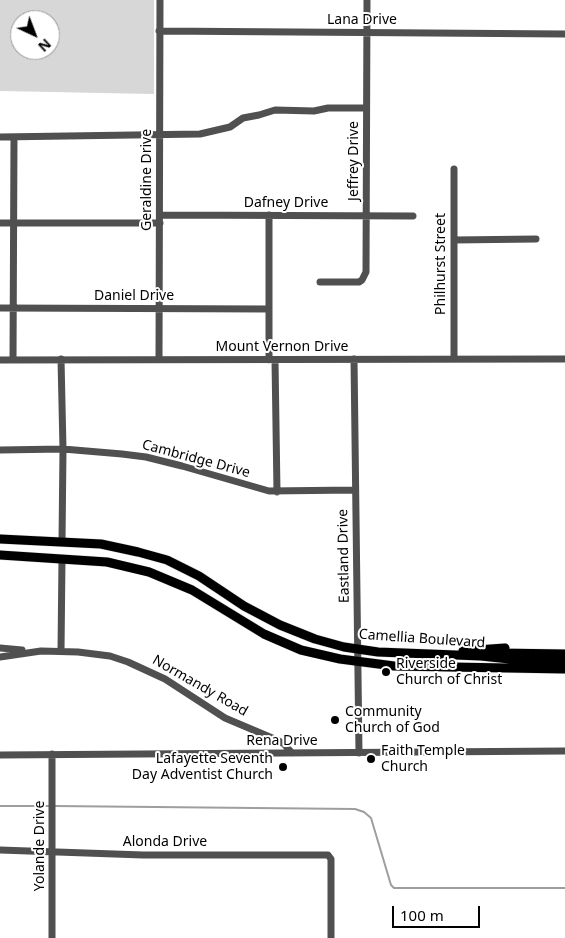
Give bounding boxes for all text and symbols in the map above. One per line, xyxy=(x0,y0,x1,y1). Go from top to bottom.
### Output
north arrow xyxy=(10,10,60,60)
street label: Lana Drive xyxy=(327,12,397,28)
text: N xyxy=(34,35,56,56)
street label: Jeffrey Drive xyxy=(346,121,362,201)
street label: Geraldine Drive xyxy=(139,129,155,231)
street label: Dafney Drive xyxy=(244,195,328,211)
street label: Philhurst Street xyxy=(433,213,449,315)
street label: Daniel Drive xyxy=(94,288,174,304)
street label: Mount Vernon Drive xyxy=(216,339,348,355)
street label: Cambridge Drive xyxy=(140,436,252,482)
street label: Eastland Drive xyxy=(335,509,353,603)
street label: Camellia Boulevard xyxy=(358,626,486,652)
street label: Normandy Road xyxy=(149,652,251,720)
place label: Riverside Church of Christ xyxy=(396,656,502,689)
marker: Riverside Church of Christ xyxy=(380,666,392,678)
place label: Community Church of God xyxy=(345,704,440,736)
marker: Community Church of God xyxy=(329,714,341,726)
street label: Rena Drive xyxy=(246,733,318,749)
place label: Faith Temple Church xyxy=(381,743,465,776)
place label: Lafayette Seventh Day Adventist Church xyxy=(132,751,273,784)
marker: Faith Temple Church xyxy=(365,753,377,765)
marker: Lafayette Seventh Day Adventist Church xyxy=(277,761,289,773)
street label: Yolande Drive xyxy=(32,801,48,891)
street label: Alonda Drive xyxy=(123,834,207,850)
scale bar xyxy=(395,896,482,928)
text: 100 m xyxy=(400,905,444,925)

